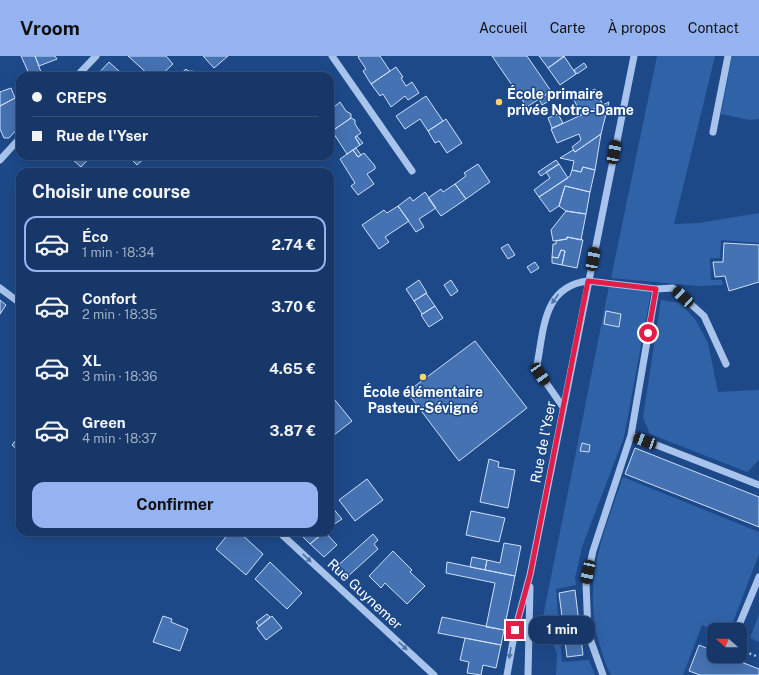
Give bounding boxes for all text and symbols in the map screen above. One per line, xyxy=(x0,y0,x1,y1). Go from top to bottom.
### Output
text: Vroom xyxy=(20,17,80,39)
text: Accueil xyxy=(479,20,528,36)
text: Carte xyxy=(550,20,586,36)
text: À propos xyxy=(608,20,666,36)
text: Contact xyxy=(688,20,739,36)
place label: École primaire privée Notre-Dame xyxy=(507,85,634,118)
text: CREPS xyxy=(56,89,107,106)
marker: École primaire privée Notre-Dame xyxy=(494,97,504,107)
text: Rue de l'Yser xyxy=(56,127,148,144)
car xyxy=(606,139,622,165)
text: Choisir une course xyxy=(32,181,190,202)
icon: car xyxy=(34,226,70,262)
text: Éco xyxy=(82,228,108,245)
text: 2.74 € xyxy=(271,236,316,253)
text: 1 min · 18:34 xyxy=(82,245,155,260)
car xyxy=(585,246,601,272)
car xyxy=(670,284,696,310)
icon: car xyxy=(34,288,70,324)
text: Confort xyxy=(82,290,137,307)
one-way arrow xyxy=(551,293,560,304)
text: 3.70 € xyxy=(271,298,316,315)
text: 2 min · 18:35 xyxy=(82,307,157,322)
route start xyxy=(639,324,657,342)
icon: car xyxy=(34,350,70,386)
text: XL xyxy=(82,352,101,369)
text: 4.65 € xyxy=(269,360,316,377)
car xyxy=(528,361,552,387)
text: 3 min · 18:36 xyxy=(82,369,157,384)
marker: École élémentaire Pasteur-Sévigné xyxy=(418,372,428,382)
place label: École élémentaire Pasteur-Sévigné xyxy=(363,383,483,416)
street label: Rue de l'Yser xyxy=(527,400,559,484)
icon: car xyxy=(34,412,70,448)
text: Green xyxy=(82,414,126,431)
text: 3.87 € xyxy=(270,422,316,439)
text: 4 min · 18:37 xyxy=(82,431,157,446)
car xyxy=(632,431,658,451)
button: Confirmer xyxy=(32,482,318,528)
one-way arrow xyxy=(302,554,313,563)
street label: Rue Guynemer xyxy=(324,555,406,633)
car xyxy=(580,559,596,585)
callout: 1 min xyxy=(529,616,595,644)
route end xyxy=(506,621,524,639)
text: 1 min xyxy=(546,622,578,637)
north arrow xyxy=(707,623,747,663)
map controls xyxy=(707,623,747,663)
one-way arrow xyxy=(398,642,408,651)
one-way arrow xyxy=(507,647,513,659)

